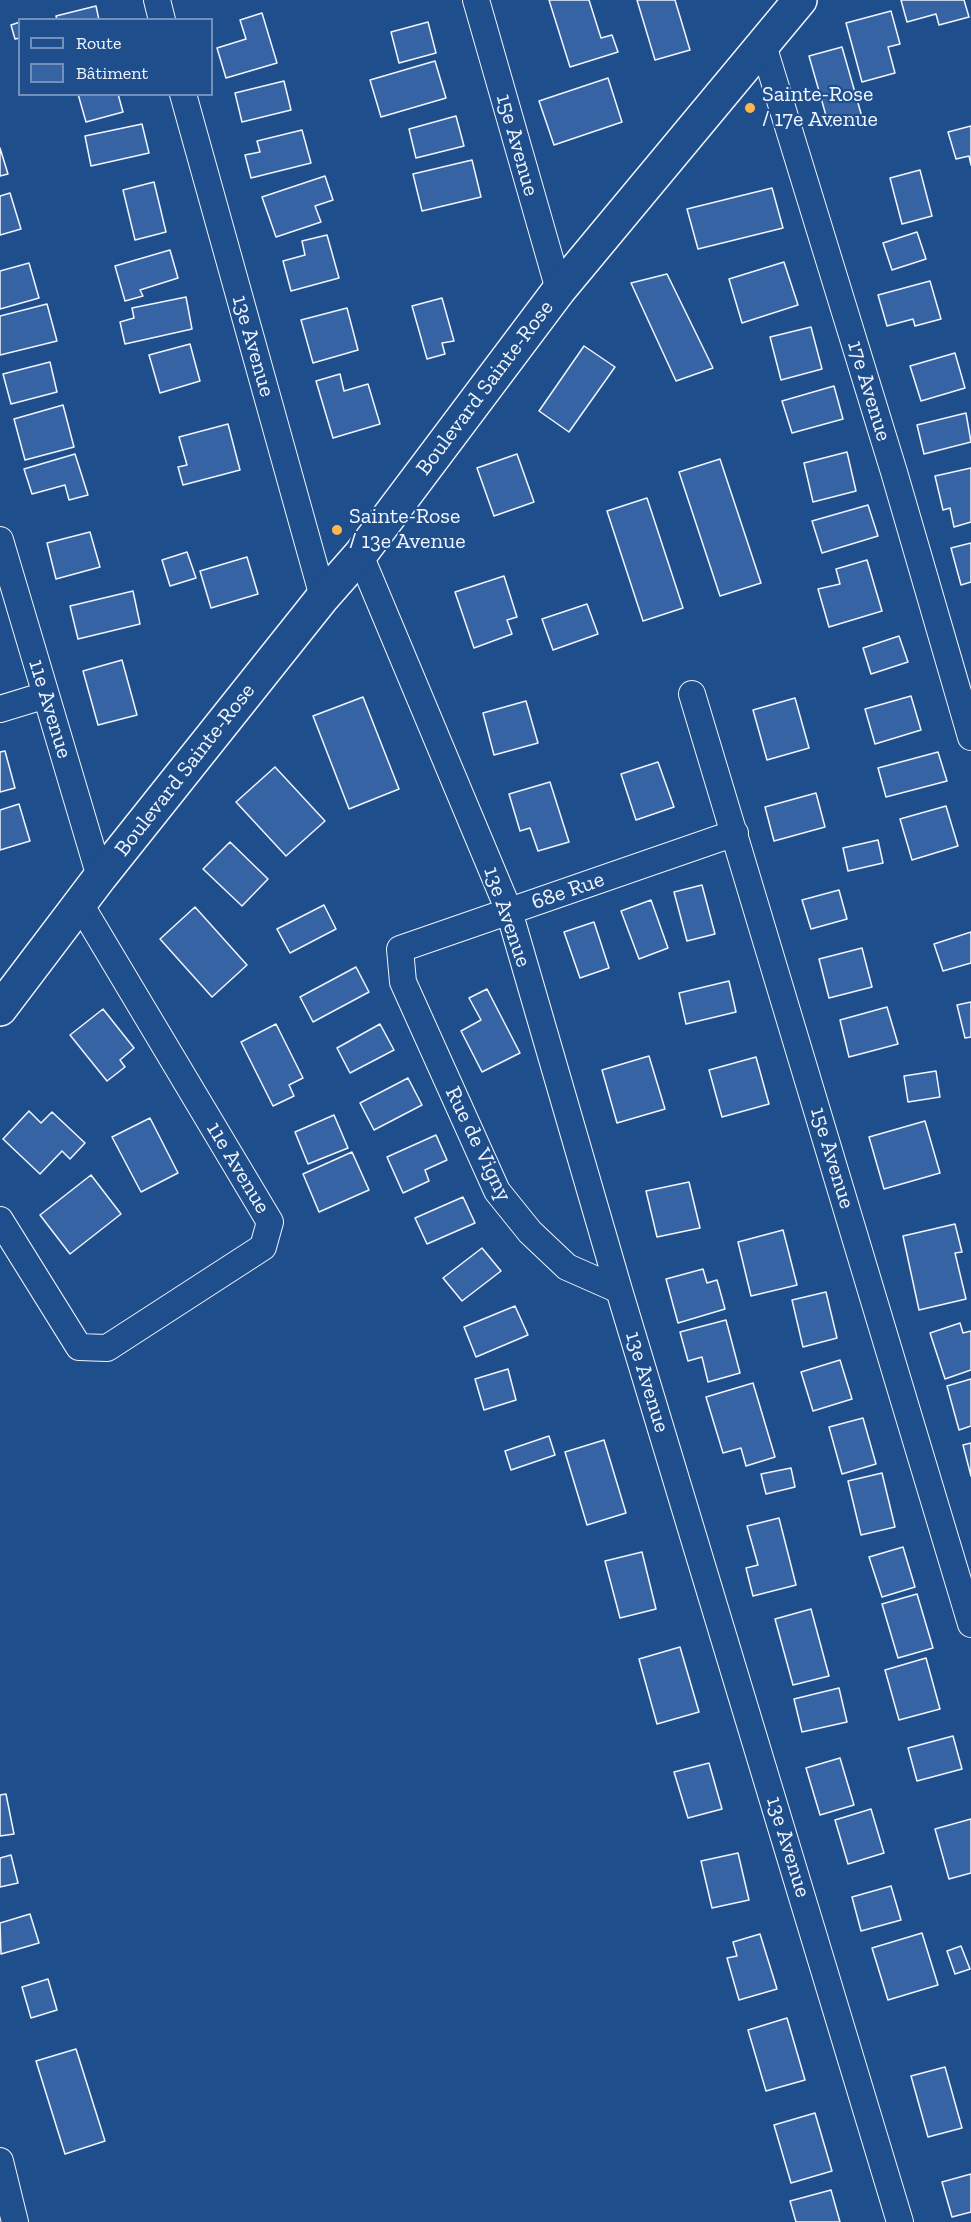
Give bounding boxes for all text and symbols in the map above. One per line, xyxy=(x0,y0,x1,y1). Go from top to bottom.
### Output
legend xyxy=(18,18,213,96)
text: Route xyxy=(76,32,121,54)
text: Bâtiment xyxy=(76,62,148,84)
place label: Sainte-Rose / 17e Avenue xyxy=(762,82,878,134)
street label: 15e Avenue xyxy=(490,91,544,199)
marker: Sainte-Rose / 17e Avenue xyxy=(743,101,757,115)
street label: 13e Avenue xyxy=(226,292,280,400)
street label: Boulevard Sainte-Rose xyxy=(411,295,559,481)
street label: 17e Avenue xyxy=(841,338,897,444)
place label: Sainte-Rose / 13e Avenue xyxy=(349,504,466,556)
marker: Sainte-Rose / 13e Avenue xyxy=(330,523,344,537)
street label: 11e Avenue xyxy=(22,656,78,762)
street label: Boulevard Sainte-Rose xyxy=(109,678,261,862)
street label: 13e Avenue xyxy=(478,863,536,971)
street label: 68e Rue xyxy=(528,866,608,916)
street label: Rue de Vigny xyxy=(439,1082,517,1206)
street label: 15e Avenue xyxy=(804,1104,860,1212)
street label: 11e Avenue xyxy=(200,1117,276,1219)
street label: 13e Avenue xyxy=(619,1328,675,1436)
street label: 13e Avenue xyxy=(760,1793,816,1901)

